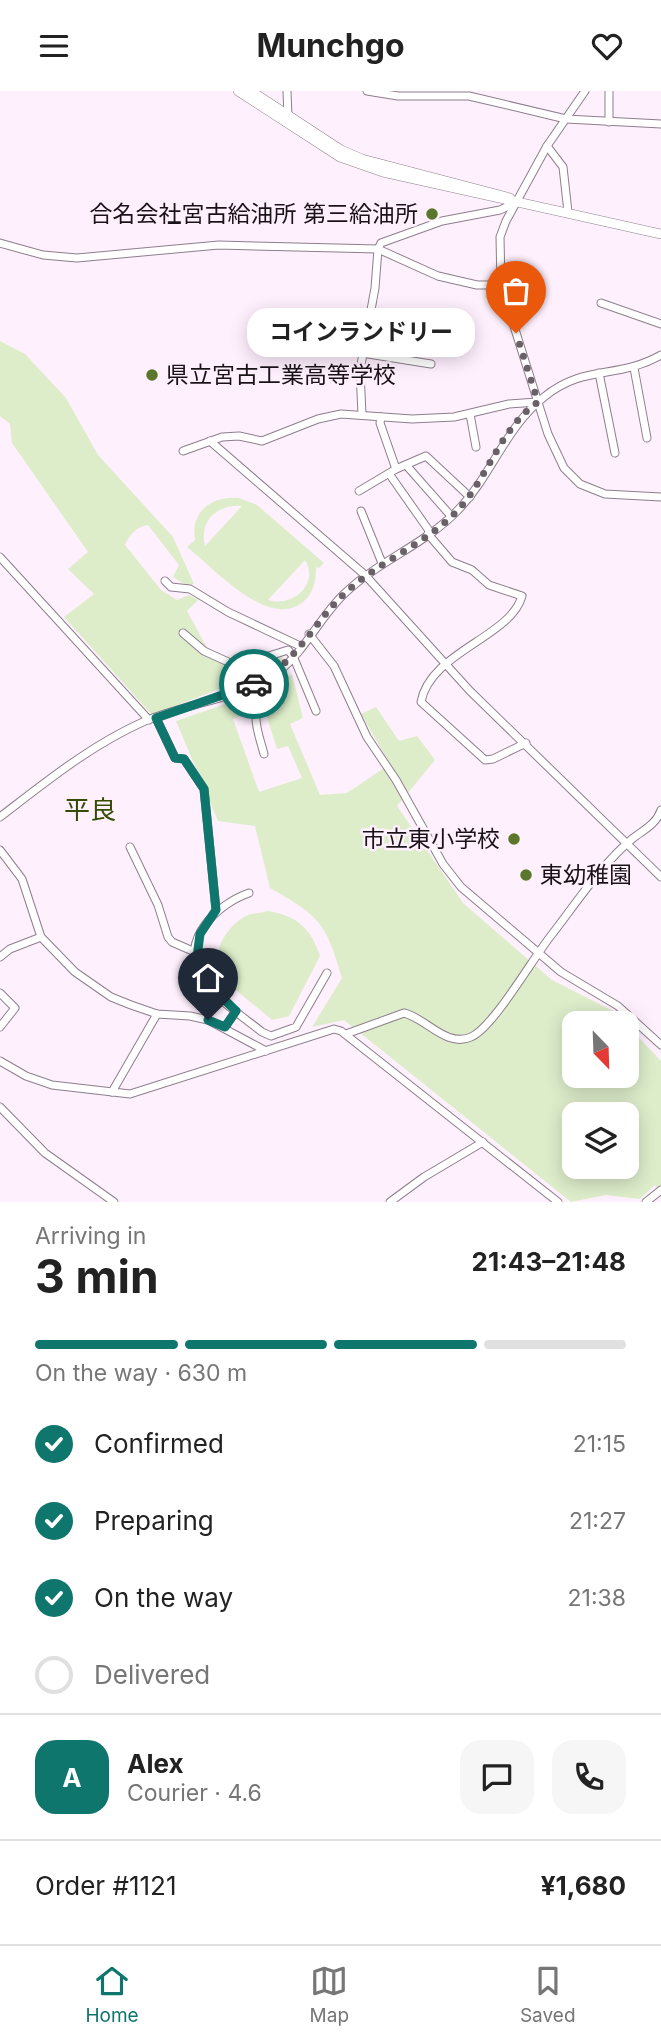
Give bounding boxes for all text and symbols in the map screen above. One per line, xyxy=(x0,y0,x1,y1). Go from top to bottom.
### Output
text: Munchgo xyxy=(256,26,405,65)
icon: menu xyxy=(35,27,73,65)
icon: heart xyxy=(588,27,626,65)
place label: 合名会社宮古給油所 第三給油所 xyxy=(90,200,418,228)
marker: 合名会社宮古給油所 第三給油所 xyxy=(424,206,440,222)
pin xyxy=(486,261,546,333)
icon: bag xyxy=(497,272,535,310)
callout: コインランドリー xyxy=(246,309,474,357)
text: コインランドリー xyxy=(269,318,453,346)
place label: 県立宮古工業高等学校 xyxy=(166,361,396,389)
marker: 県立宮古工業高等学校 xyxy=(144,367,160,383)
courier xyxy=(219,649,289,719)
icon: car xyxy=(235,665,273,703)
district label: 平良 xyxy=(64,794,116,825)
place label: 市立東小学校 xyxy=(362,825,500,853)
marker: 市立東小学校 xyxy=(506,831,522,847)
place label: 東幼稚園 xyxy=(540,861,632,889)
marker: 東幼稚園 xyxy=(518,867,534,883)
pin xyxy=(178,948,238,1020)
icon: home xyxy=(189,959,227,997)
north arrow xyxy=(562,1011,639,1089)
map controls xyxy=(562,1011,639,1179)
button: layers xyxy=(562,1102,639,1179)
text: Arriving in xyxy=(35,1222,146,1250)
text: 21:43–21:48 xyxy=(472,1246,626,1277)
text: 3 min xyxy=(35,1248,159,1304)
text: On the way · 630 m xyxy=(35,1359,247,1387)
icon: check xyxy=(35,1425,73,1463)
text: Confirmed xyxy=(94,1428,224,1459)
text: 21:15 xyxy=(573,1430,626,1458)
icon: check xyxy=(35,1502,73,1540)
text: Preparing xyxy=(94,1505,214,1536)
text: 21:27 xyxy=(569,1507,626,1535)
icon: check xyxy=(35,1579,73,1617)
text: On the way xyxy=(94,1582,233,1613)
text: 21:38 xyxy=(568,1584,626,1612)
text: Delivered xyxy=(94,1659,210,1690)
button: chat xyxy=(460,1740,534,1814)
button: phone xyxy=(552,1740,626,1814)
text: Alex xyxy=(127,1748,184,1779)
text: A xyxy=(62,1762,82,1793)
text: Courier · 4.6 xyxy=(127,1779,262,1807)
text: Order #1121 xyxy=(35,1870,176,1901)
text: ¥1,680 xyxy=(541,1870,626,1901)
tab: Home xyxy=(85,1962,139,2027)
tab: Map xyxy=(310,1962,349,2027)
tab: Saved xyxy=(520,1962,576,2027)

